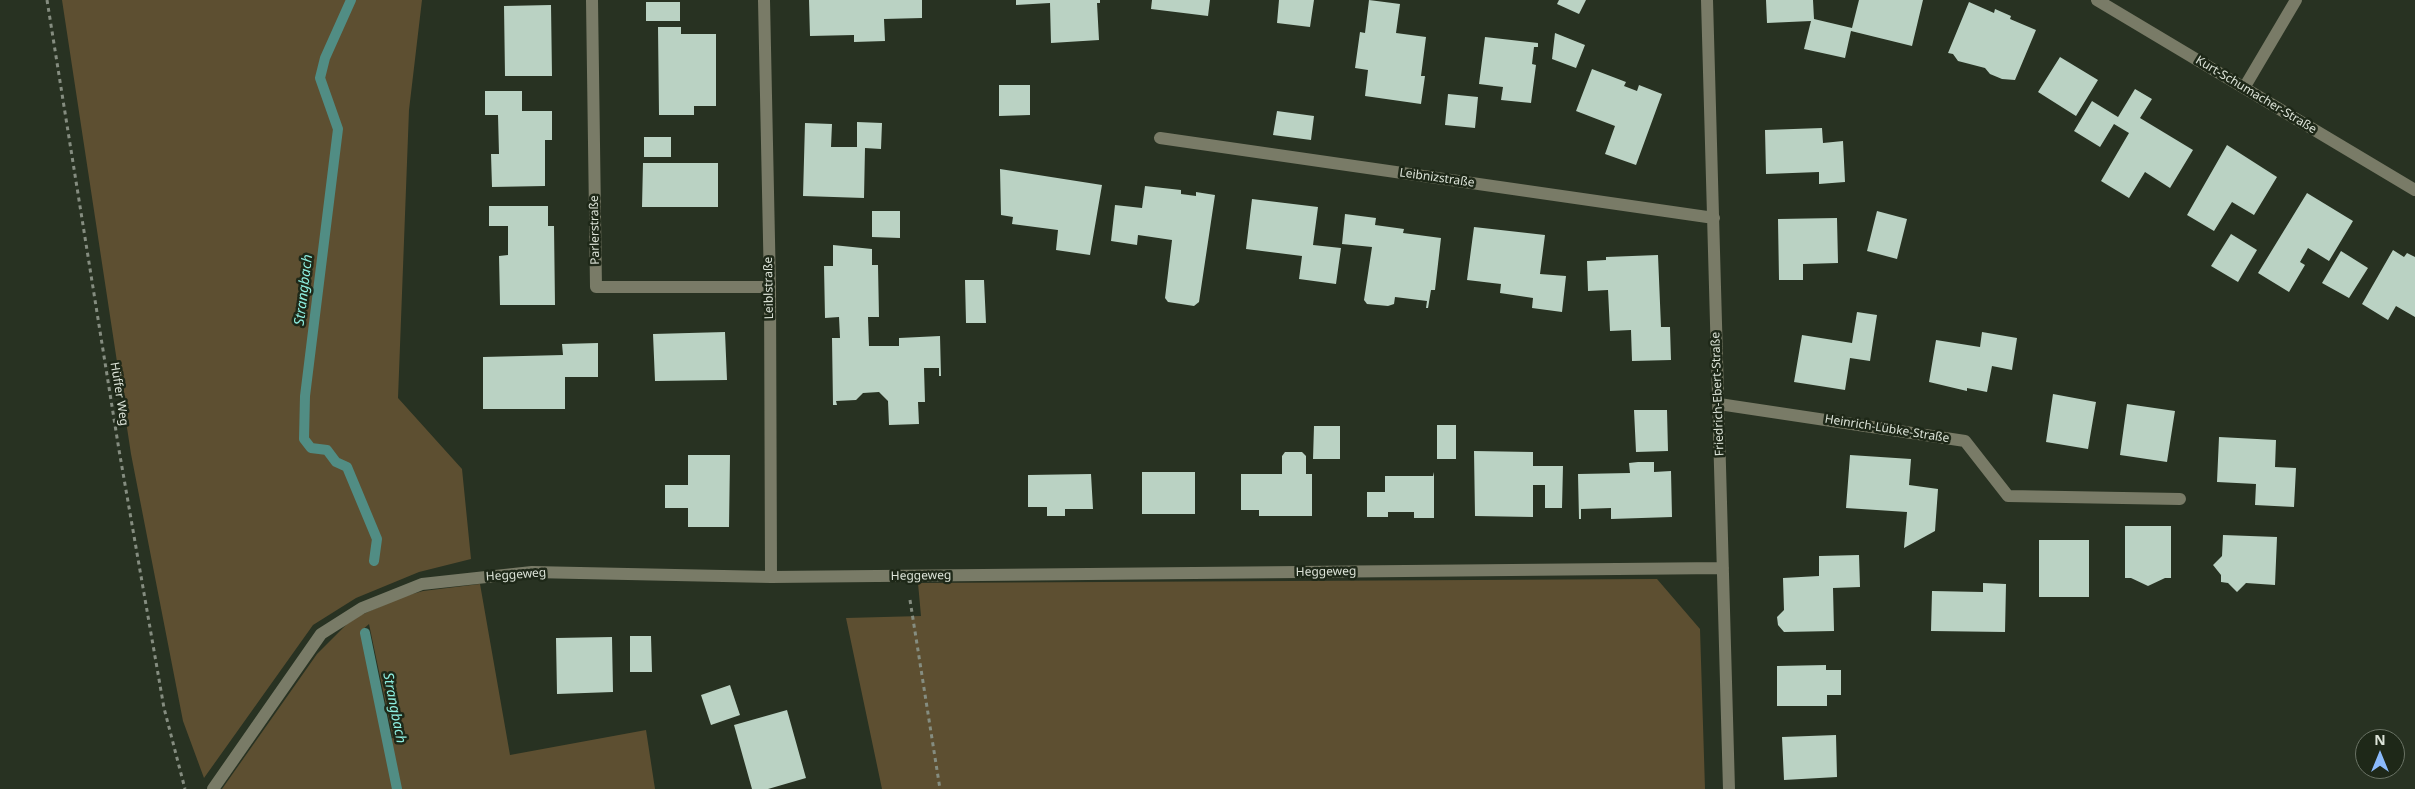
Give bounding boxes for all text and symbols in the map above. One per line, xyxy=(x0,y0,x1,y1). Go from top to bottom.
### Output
street label: Kurt-Schumacher-Straße xyxy=(2193,53,2319,137)
street label: Leibnizstraße xyxy=(1399,166,1475,190)
street label: Parlerstraße xyxy=(587,195,603,265)
water label: Strangbach xyxy=(291,253,317,327)
street label: Leiblstraße xyxy=(761,257,777,319)
street label: Friedrich-Ebert-Straße xyxy=(1709,332,1727,456)
street label: Hüffer Weg xyxy=(107,361,131,427)
street label: Heinrich-Lübke-Straße xyxy=(1824,412,1950,446)
street label: Heggeweg xyxy=(1296,564,1356,580)
street label: Heggeweg xyxy=(485,566,547,584)
street label: Heggeweg xyxy=(891,568,951,584)
water label: Strangbach xyxy=(379,671,409,745)
north arrow xyxy=(2355,729,2405,779)
text: N xyxy=(2374,730,2386,749)

